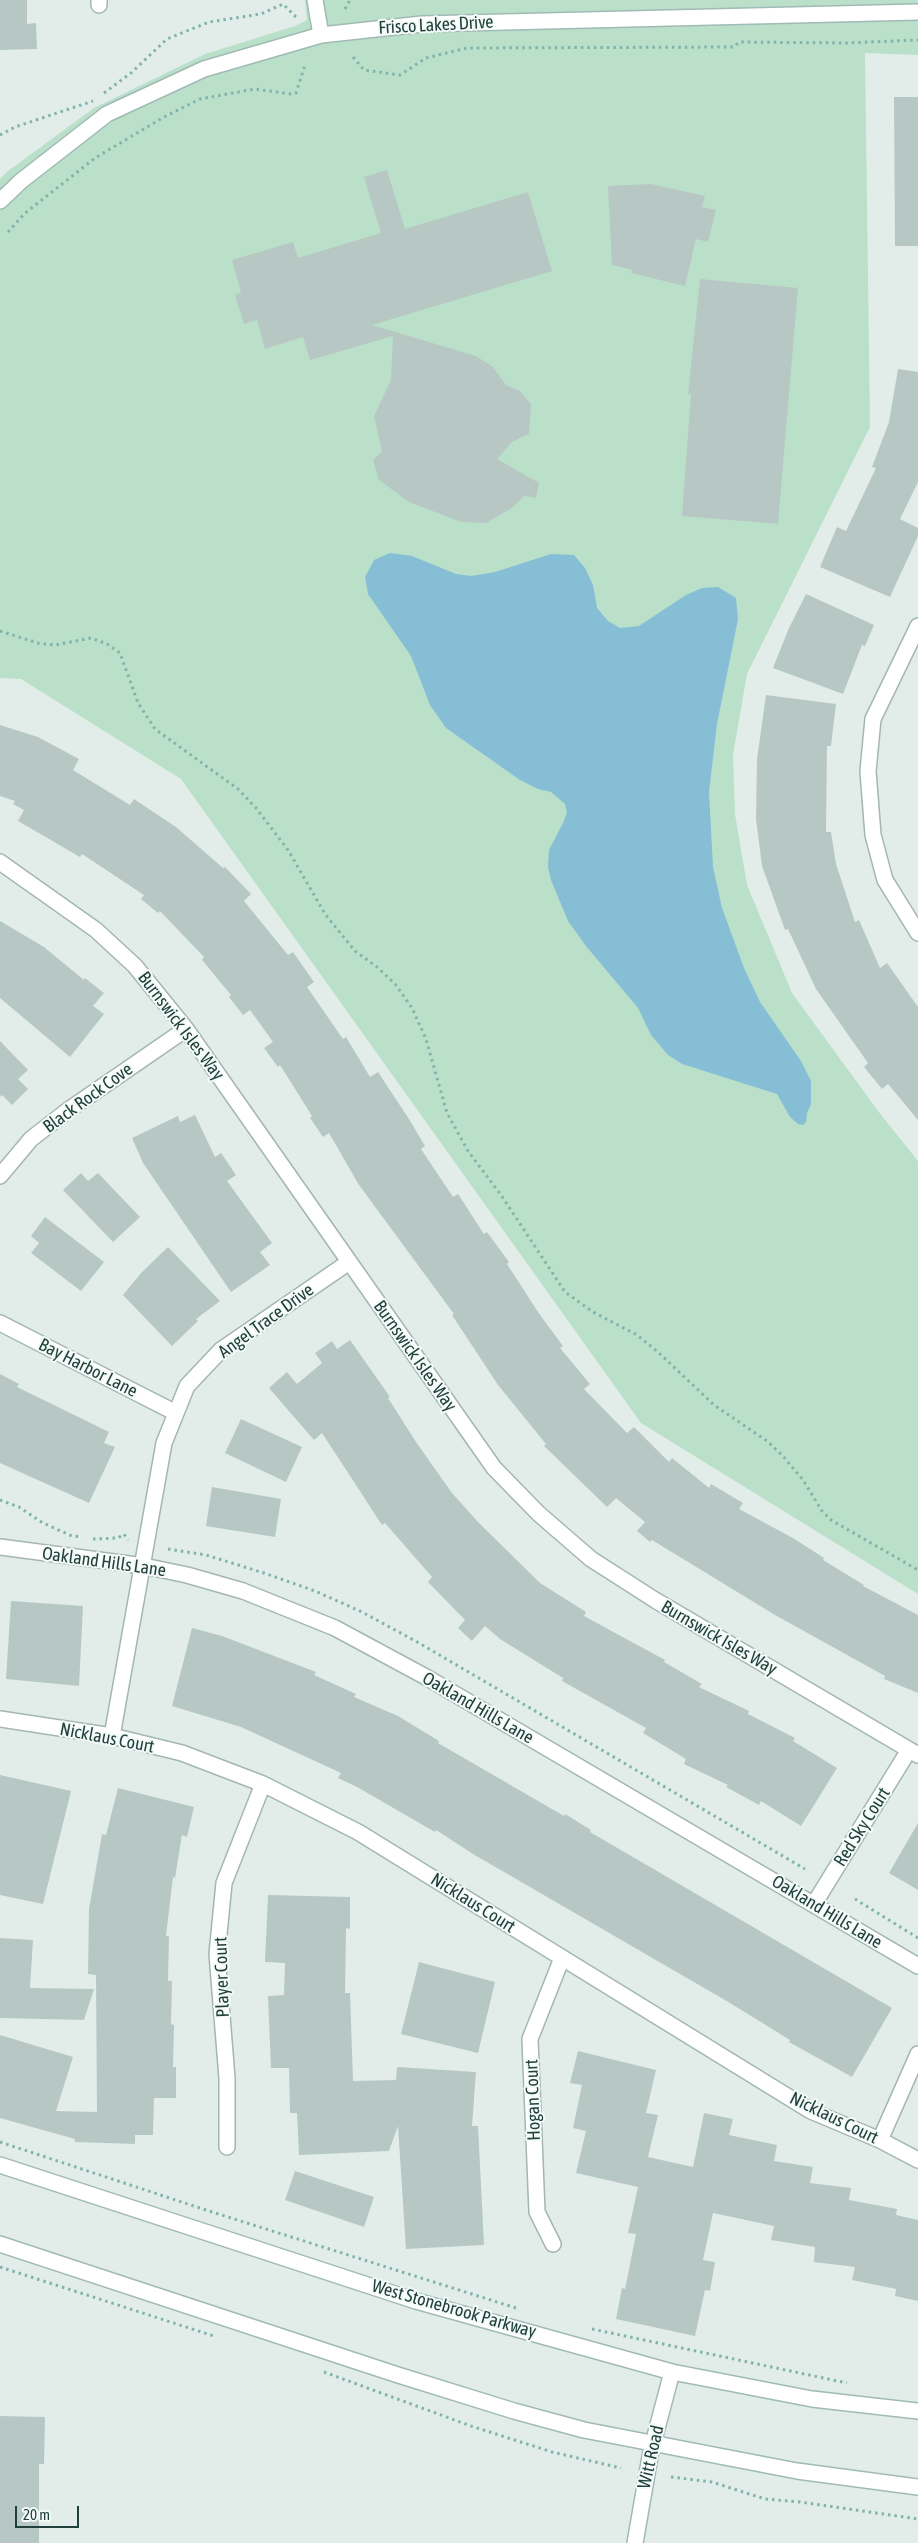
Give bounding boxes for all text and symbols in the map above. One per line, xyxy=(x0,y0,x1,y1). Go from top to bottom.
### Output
street label: Frisco Lakes Drive xyxy=(378,11,494,39)
street label: Burnswick Isles Way xyxy=(133,967,229,1085)
street label: Black Rock Cove xyxy=(39,1058,137,1138)
street label: Angel Trace Drive xyxy=(214,1279,318,1363)
street label: Burnswick Isles Way xyxy=(369,1296,461,1416)
street label: Bay Harbor Lane xyxy=(35,1334,141,1402)
street label: Oakland Hills Lane xyxy=(41,1543,167,1581)
street label: Burnswick Isles Way xyxy=(657,1596,781,1680)
street label: Oakland Hills Lane xyxy=(419,1667,537,1749)
street label: Nicklaus Court xyxy=(58,1718,156,1758)
street label: Red Sky Court xyxy=(829,1784,895,1870)
street label: Nicklaus Court xyxy=(427,1869,519,1937)
street label: Oakland Hills Lane xyxy=(768,1871,886,1953)
street label: Player Court xyxy=(210,1936,234,2018)
street label: Hogan Court xyxy=(521,2059,545,2141)
street label: Nicklaus Court xyxy=(786,2087,882,2149)
street label: West Stonebrook Parkway xyxy=(369,2275,539,2343)
street label: Witt Road xyxy=(633,2423,669,2491)
scale bar xyxy=(18,2496,81,2528)
text: 20 m xyxy=(23,2506,50,2523)

